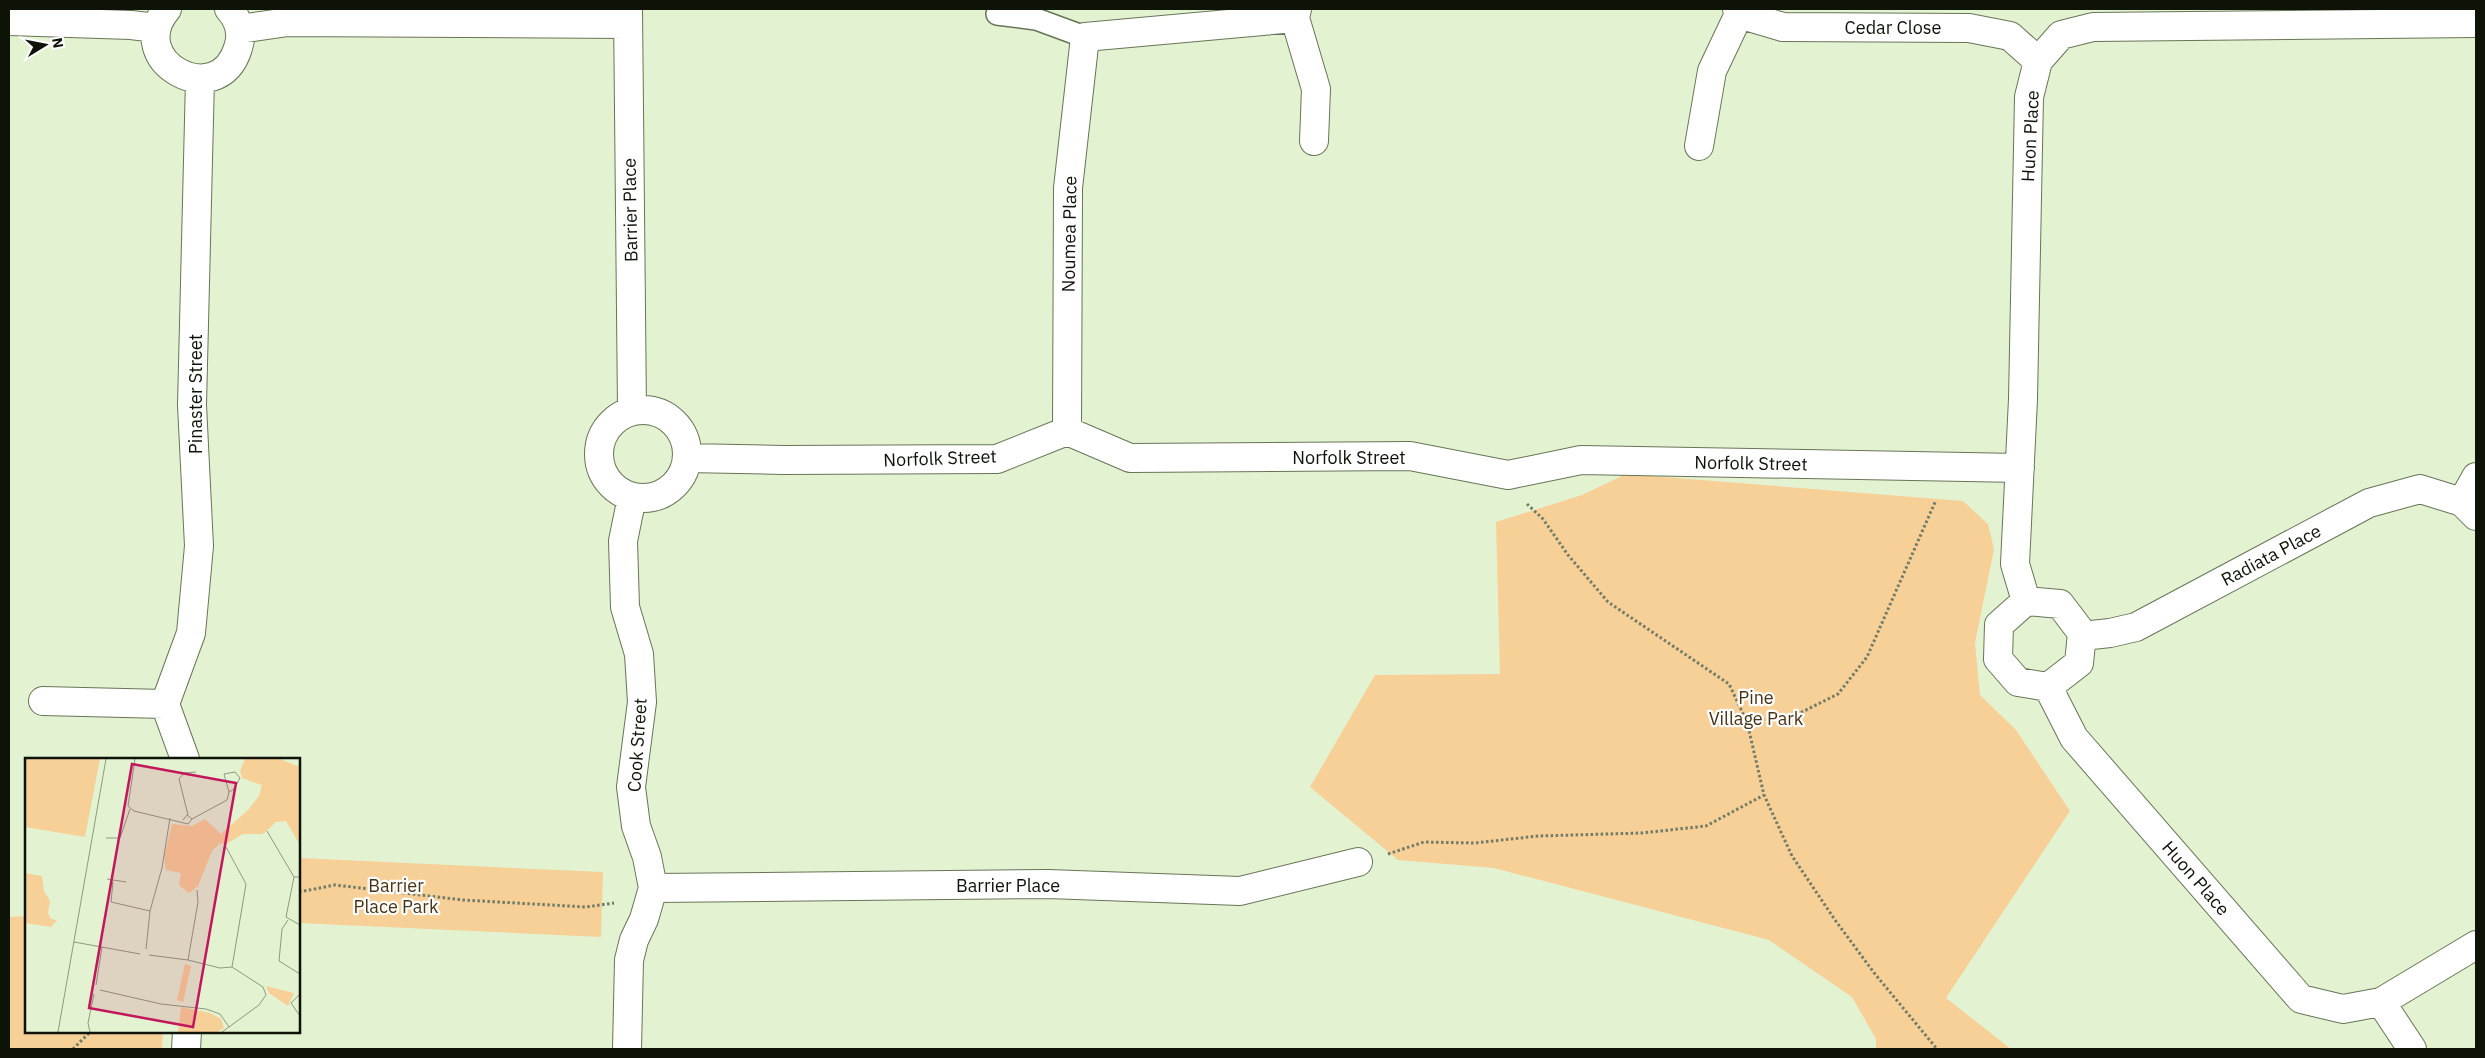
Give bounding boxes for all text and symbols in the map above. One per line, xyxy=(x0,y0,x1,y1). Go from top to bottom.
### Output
street label: Cedar Close xyxy=(1845,16,1941,39)
north arrow xyxy=(20,20,70,70)
text: N xyxy=(48,36,68,49)
street label: Huon Place xyxy=(2016,89,2044,182)
street label: Barrier Place xyxy=(618,158,642,262)
street label: Noumea Place xyxy=(1056,175,1082,293)
street label: Pinaster Street xyxy=(184,334,207,454)
street label: Norfolk Street xyxy=(883,445,997,471)
street label: Norfolk Street xyxy=(1292,446,1406,469)
street label: Norfolk Street xyxy=(1694,451,1808,475)
street label: Radiata Place xyxy=(2217,519,2325,591)
park label: Pine Village Park xyxy=(1709,686,1804,730)
street label: Cook Street xyxy=(622,697,652,793)
inset map xyxy=(25,758,300,1033)
street label: Huon Place xyxy=(2157,836,2235,920)
park label: Barrier Place Park xyxy=(354,874,439,918)
street label: Barrier Place xyxy=(956,874,1060,897)

